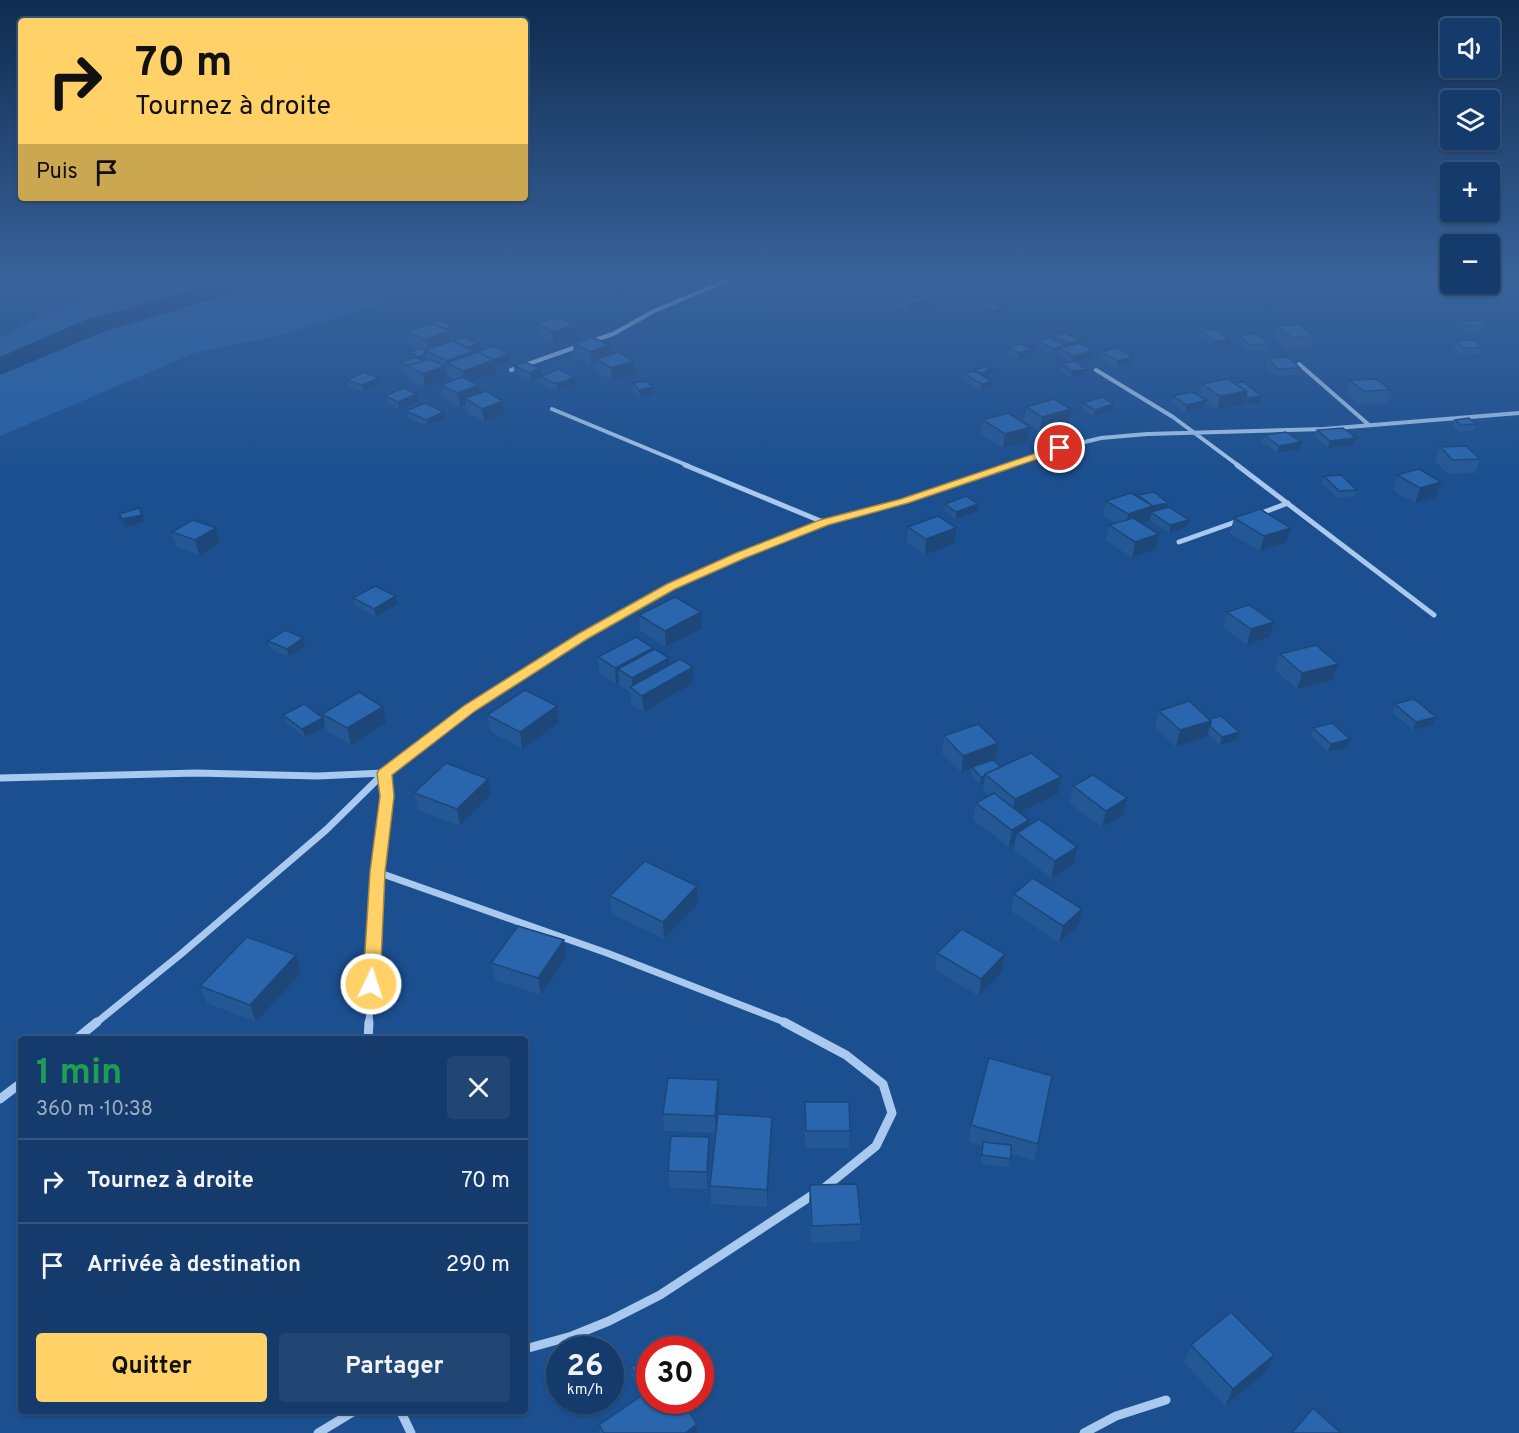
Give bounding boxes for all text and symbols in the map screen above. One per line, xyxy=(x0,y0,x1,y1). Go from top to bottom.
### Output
map controls xyxy=(1440,18,1500,294)
button: sound xyxy=(1440,18,1500,78)
text: 70 m xyxy=(135,38,233,91)
icon: right xyxy=(36,42,114,120)
text: Tournez à droite xyxy=(135,90,331,124)
button: layers xyxy=(1440,90,1500,150)
icon: arrive xyxy=(90,156,123,189)
text: Puis xyxy=(36,159,78,186)
button: + xyxy=(1440,162,1500,222)
button: − xyxy=(1440,234,1500,294)
pin xyxy=(1034,422,1085,473)
icon: arrive xyxy=(1043,431,1076,464)
position arrow xyxy=(339,952,403,1016)
text: 1 min xyxy=(36,1051,122,1097)
button: close xyxy=(447,1056,510,1119)
text: 360 m · 10:38 xyxy=(36,1097,153,1123)
icon: right xyxy=(36,1165,69,1198)
text: Tournez à droite xyxy=(87,1168,254,1195)
text: 70 m xyxy=(461,1168,510,1195)
icon: arrive xyxy=(36,1249,69,1282)
text: Arrivée à destination xyxy=(87,1252,301,1279)
text: 290 m xyxy=(446,1252,510,1279)
button: Quitter xyxy=(36,1333,267,1402)
button: Partager xyxy=(279,1333,510,1402)
speed limit sign: 30 xyxy=(636,1336,714,1414)
text: 26 xyxy=(567,1349,603,1386)
text: km/h xyxy=(567,1381,603,1400)

